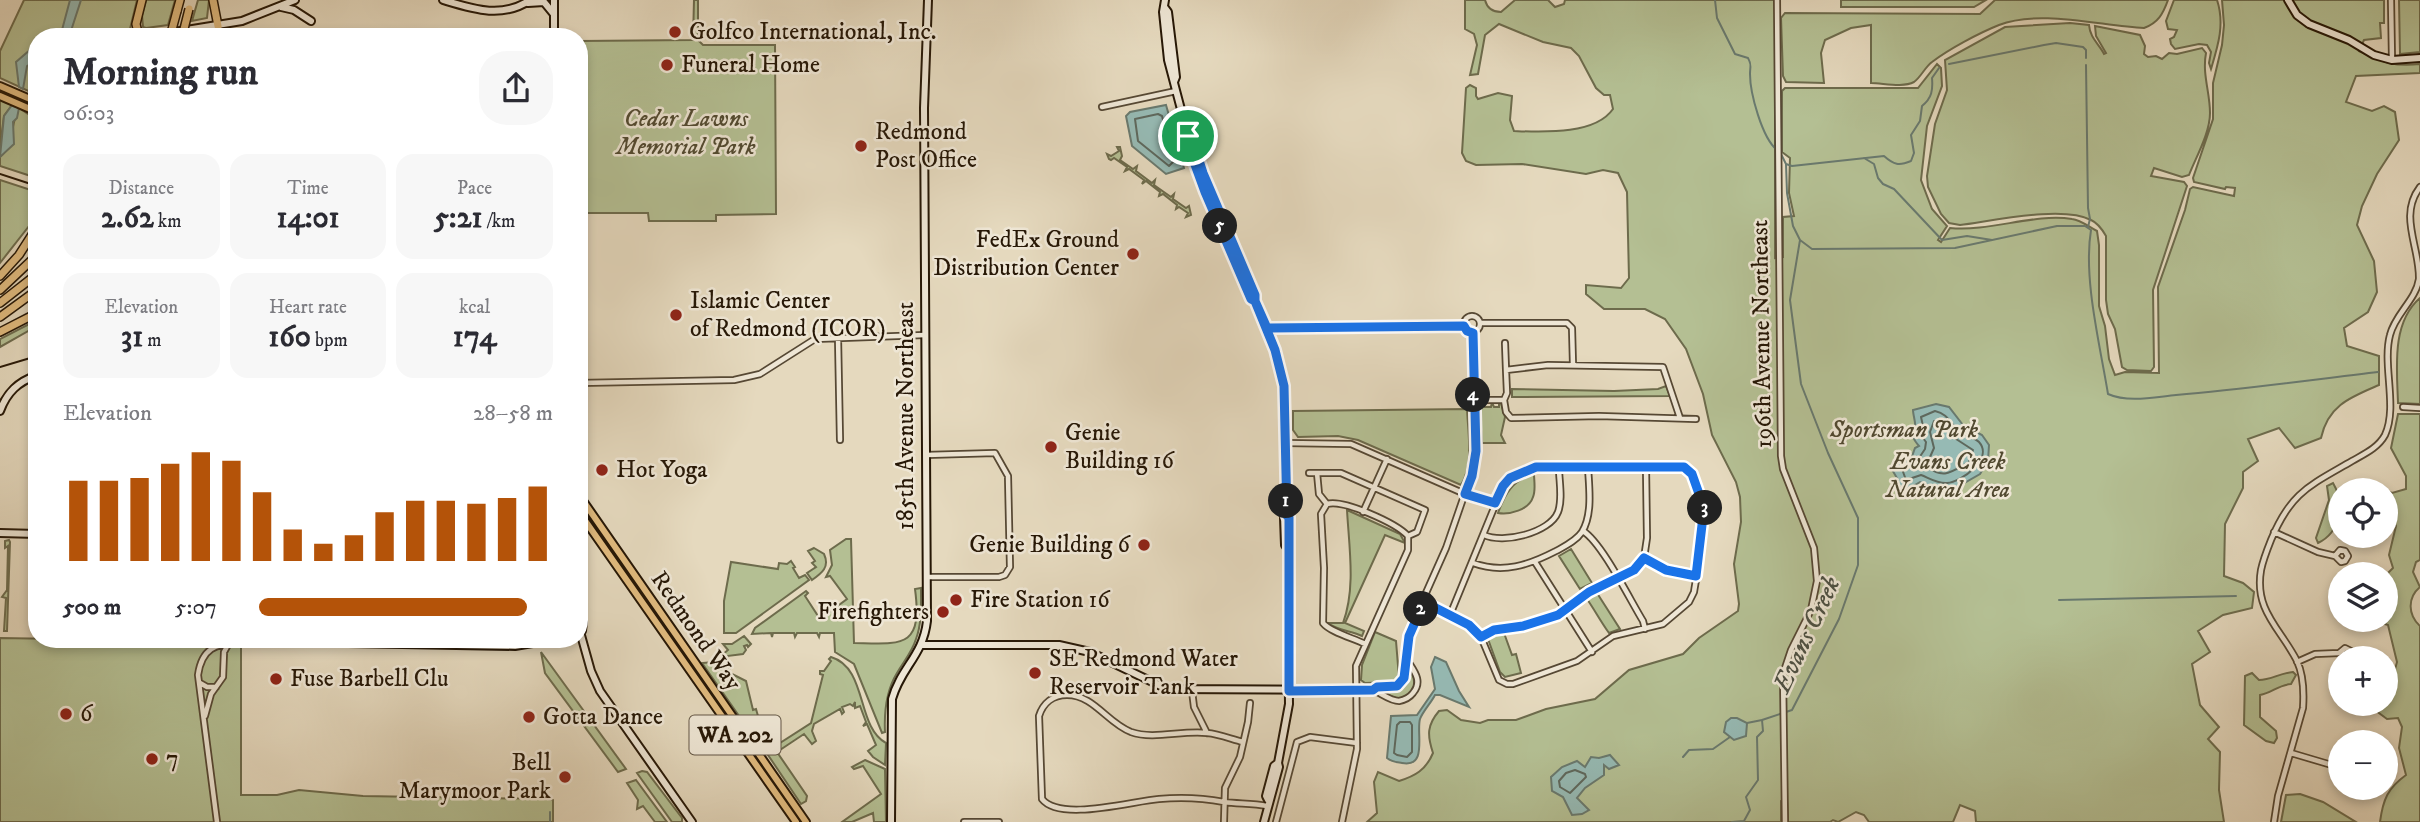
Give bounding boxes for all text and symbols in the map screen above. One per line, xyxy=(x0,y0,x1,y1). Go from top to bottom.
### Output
place label: Golfco International, Inc. xyxy=(689,17,936,47)
marker: Golfco International, Inc. xyxy=(667,24,683,40)
text: Morning run xyxy=(63,49,258,97)
place label: Funeral Home xyxy=(681,50,820,80)
button: share xyxy=(479,51,553,125)
marker: Funeral Home xyxy=(659,57,675,73)
text: 06:03 xyxy=(63,99,114,128)
park label: Cedar Lawns Memorial Park xyxy=(614,104,756,162)
pin xyxy=(1158,106,1218,166)
place label: Redmond Post Office xyxy=(875,117,977,175)
icon: arrive xyxy=(1169,117,1207,155)
marker: Redmond Post Office xyxy=(853,138,869,154)
text: Distance xyxy=(109,177,174,200)
text: Time xyxy=(287,177,329,200)
text: Pace xyxy=(457,177,492,200)
text: 2.62 xyxy=(101,200,154,237)
text: 14:01 xyxy=(276,200,340,237)
text: 5:21 xyxy=(434,200,482,237)
pin: 5 xyxy=(1202,208,1238,244)
text: km xyxy=(154,210,182,233)
text: /km xyxy=(482,210,515,233)
text: 5 xyxy=(1215,214,1224,237)
street label: 196th Avenue Northeast xyxy=(1745,219,1779,449)
place label: FedEx Ground Distribution Center xyxy=(933,225,1119,283)
marker: FedEx Ground Distribution Center xyxy=(1125,246,1141,262)
place label: Islamic Center of Redmond (ICOR) xyxy=(690,286,886,344)
text: Elevation xyxy=(105,296,178,319)
text: Heart rate xyxy=(269,296,347,319)
text: kcal xyxy=(459,296,490,319)
street label: 185th Avenue Northeast xyxy=(891,302,921,530)
marker: Islamic Center of Redmond (ICOR) xyxy=(668,307,684,323)
text: 31 xyxy=(121,319,143,356)
text: 160 xyxy=(268,319,311,356)
text: 174 xyxy=(453,319,496,356)
text: m xyxy=(143,329,162,352)
text: bpm xyxy=(311,329,348,352)
pin: 4 xyxy=(1456,378,1490,412)
text: 4 xyxy=(1467,383,1478,406)
text: Elevation xyxy=(63,399,152,428)
text: 28–58 m xyxy=(473,399,553,428)
park label: Sportsman Park xyxy=(1829,415,1978,445)
place label: Genie Building 16 xyxy=(1065,418,1175,476)
marker: Genie Building 16 xyxy=(1043,439,1059,455)
park label: Evans Creek Natural Area xyxy=(1884,447,2010,505)
place label: Hot Yoga xyxy=(616,455,708,485)
marker: Hot Yoga xyxy=(594,462,610,478)
map controls xyxy=(2328,478,2398,800)
button: locate xyxy=(2328,478,2398,548)
pin: 1 xyxy=(1268,484,1304,518)
text: 1 xyxy=(1282,489,1289,512)
pin: 3 xyxy=(1688,490,1722,526)
text: 3 xyxy=(1701,496,1708,519)
place label: Genie Building 6 xyxy=(969,530,1131,560)
marker: Genie Building 6 xyxy=(1136,537,1152,553)
button: layers xyxy=(2328,562,2398,632)
street label: Redmond Way xyxy=(644,565,748,697)
water label: Evans Creek xyxy=(1765,571,1848,700)
place label: Fire Station 16 xyxy=(970,585,1111,615)
marker: Fire Station 16 xyxy=(948,592,964,608)
pin: 2 xyxy=(1404,592,1438,626)
text: 500 m xyxy=(63,593,121,622)
text: 5:07 xyxy=(175,593,217,622)
place label: Firefighters xyxy=(817,597,929,627)
text: 2 xyxy=(1416,597,1425,620)
marker: Firefighters xyxy=(935,604,951,620)
place label: SE Redmond Water Reservoir Tank xyxy=(1049,644,1238,702)
button: + xyxy=(2328,646,2398,716)
place label: Fuse Barbell Clu xyxy=(290,664,448,694)
marker: SE Redmond Water Reservoir Tank xyxy=(1027,665,1043,681)
marker: Fuse Barbell Clu xyxy=(268,671,284,687)
place label: 6 xyxy=(80,699,94,729)
place label: Gotta Dance xyxy=(543,702,663,732)
marker: 6 xyxy=(58,706,74,722)
marker: Gotta Dance xyxy=(521,709,537,725)
road number: WA 202 xyxy=(690,716,780,754)
button: − xyxy=(2328,730,2398,800)
place label: 7 xyxy=(166,744,179,774)
place label: Bell Marymoor Park xyxy=(398,748,552,806)
marker: 7 xyxy=(144,751,160,767)
marker: Bell Marymoor Park xyxy=(557,769,573,785)

